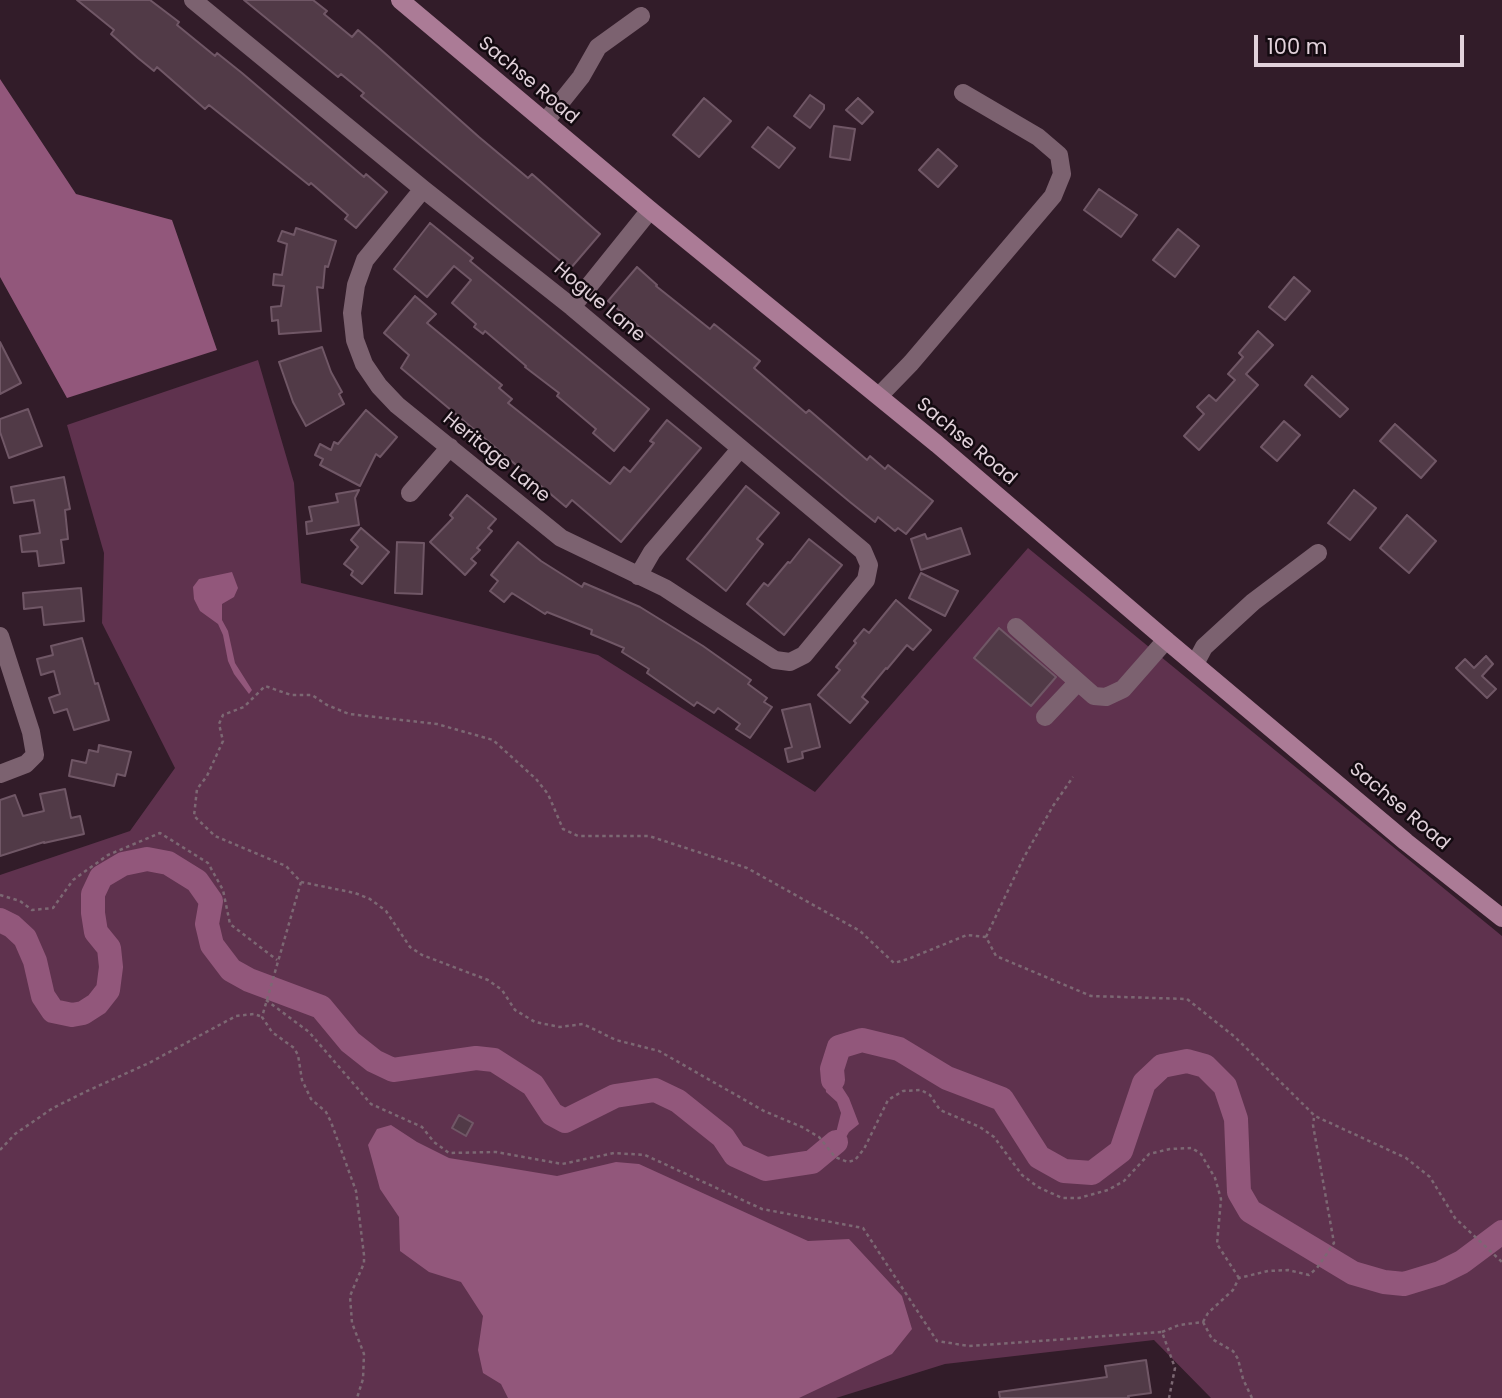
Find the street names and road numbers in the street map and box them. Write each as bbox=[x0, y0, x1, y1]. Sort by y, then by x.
street label: Sachse Road bbox=[473, 32, 583, 130]
street label: Hogue Lane bbox=[549, 258, 649, 348]
street label: Sachse Road bbox=[911, 393, 1021, 491]
street label: Heritage Lane bbox=[438, 408, 554, 508]
street label: Sachse Road bbox=[1344, 758, 1454, 856]

